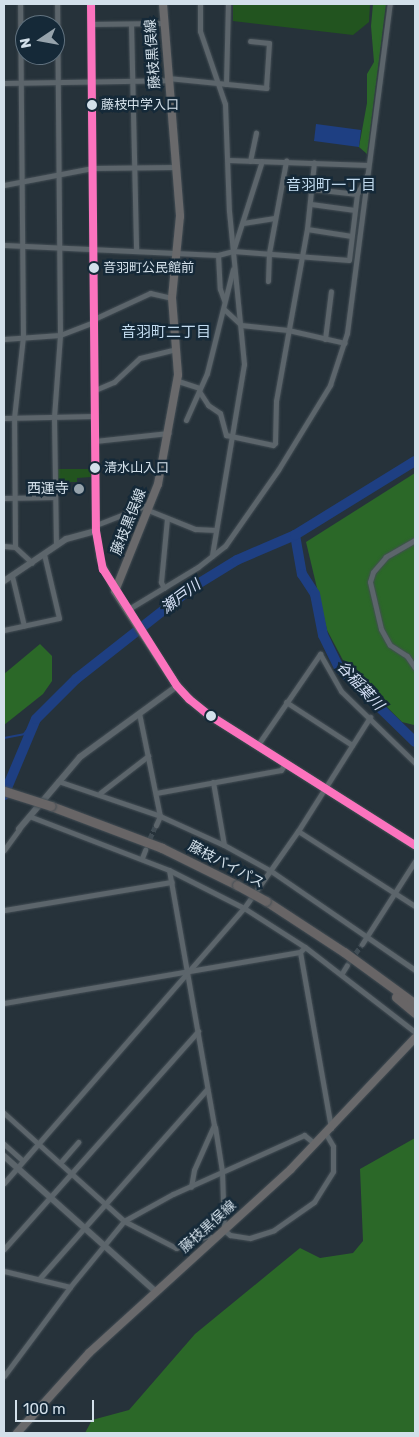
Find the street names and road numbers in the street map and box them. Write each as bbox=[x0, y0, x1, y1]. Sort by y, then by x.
street label: 藤枝黒俣線 bbox=[142, 18, 164, 90]
street label: 藤枝黒俣線 bbox=[108, 486, 150, 558]
street label: 藤枝バイパス bbox=[185, 838, 267, 892]
street label: 藤枝黒俣線 bbox=[176, 1197, 240, 1257]

